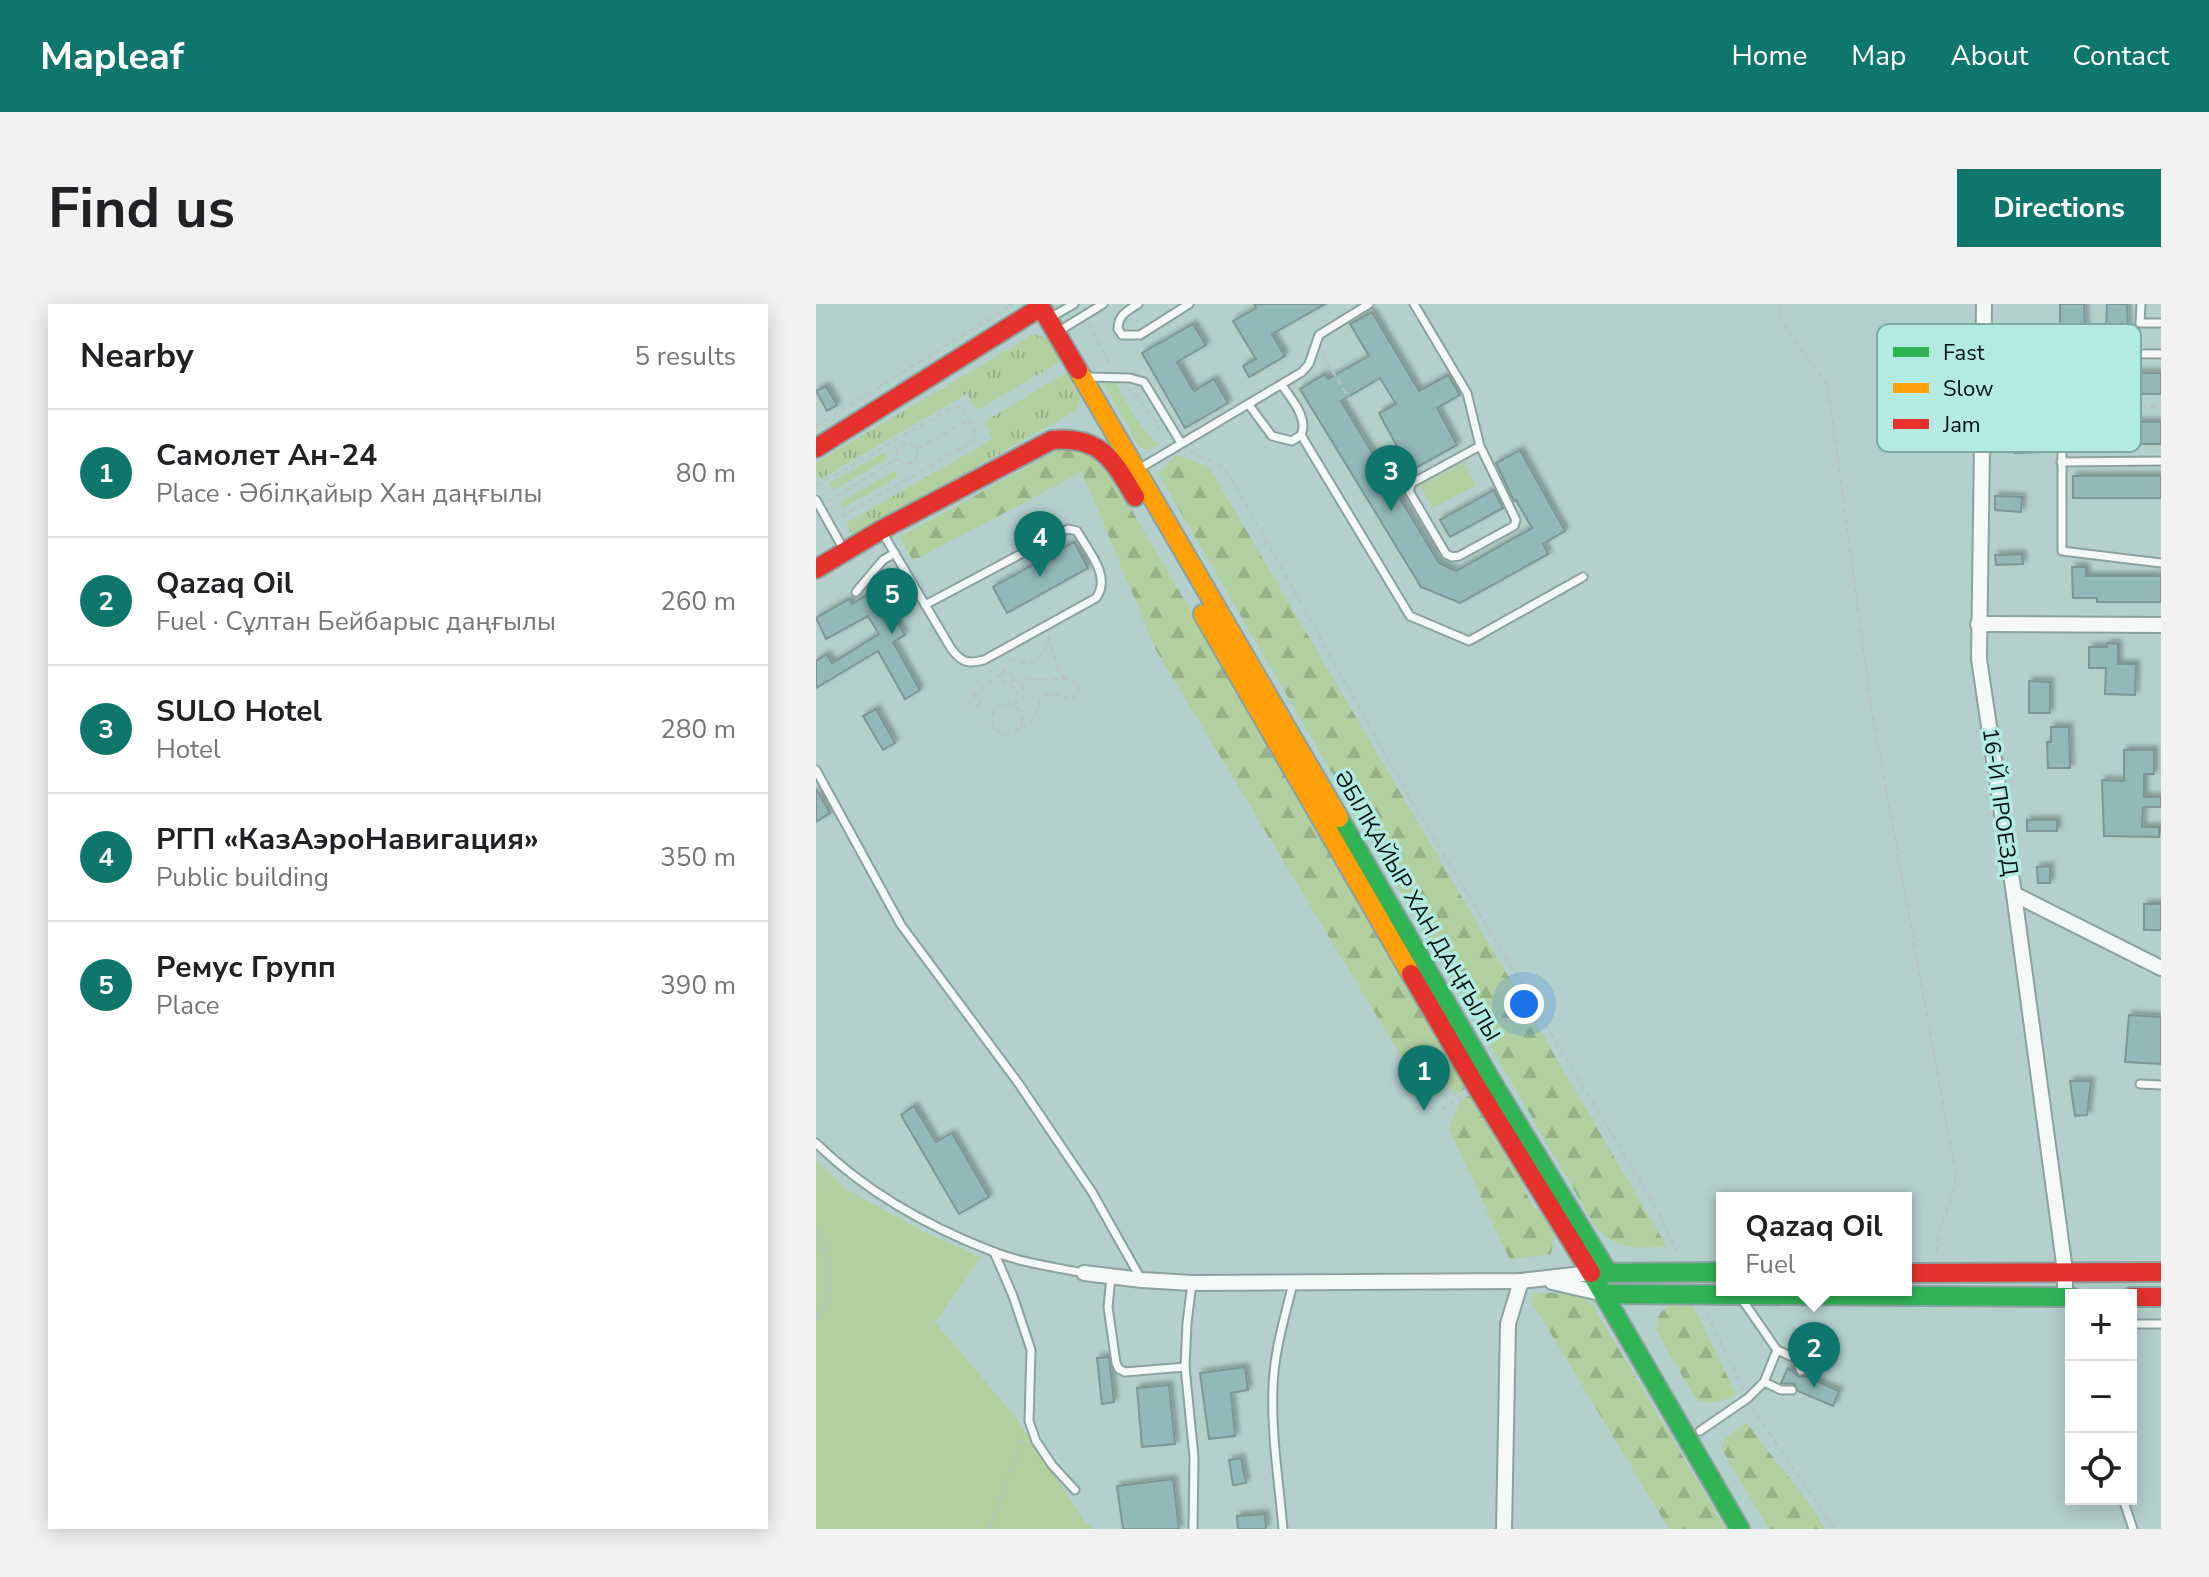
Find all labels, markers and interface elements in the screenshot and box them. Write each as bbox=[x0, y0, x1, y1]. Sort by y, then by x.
text: Mapleaf bbox=[40, 31, 184, 82]
text: Home bbox=[1732, 37, 1807, 75]
text: Map bbox=[1851, 37, 1906, 75]
text: About bbox=[1950, 37, 2028, 75]
text: Contact bbox=[2072, 37, 2169, 75]
button: Directions bbox=[1957, 169, 2161, 247]
text: Find us bbox=[48, 170, 235, 247]
legend bbox=[1877, 324, 2141, 452]
text: Nearby bbox=[80, 333, 194, 379]
text: Fast bbox=[1943, 338, 1985, 368]
text: 5 results bbox=[635, 339, 736, 374]
text: Slow bbox=[1943, 374, 1994, 404]
text: Jam bbox=[1942, 410, 1981, 440]
text: Самолет Ан-24 bbox=[156, 435, 377, 476]
pin: 3 bbox=[1365, 445, 1417, 511]
text: 1 bbox=[98, 456, 114, 491]
text: 80 m bbox=[676, 456, 736, 491]
text: Place · Әбілқайыр Хан даңғылы bbox=[156, 476, 542, 511]
pin: 4 bbox=[1014, 511, 1066, 577]
text: Qazaq Oil bbox=[156, 563, 293, 604]
pin: 5 bbox=[866, 568, 918, 634]
text: 2 bbox=[98, 584, 114, 619]
text: 260 m bbox=[660, 584, 736, 619]
text: Fuel · Сұлтан Бейбарыс даңғылы bbox=[156, 604, 556, 639]
text: SULO Hotel bbox=[156, 691, 322, 732]
text: 3 bbox=[98, 712, 114, 747]
text: 280 m bbox=[660, 712, 736, 747]
street label: 16-Й ПРОЕЗД bbox=[1975, 726, 2025, 878]
text: Hotel bbox=[156, 732, 221, 767]
street label: ӘБІЛҚАЙЫР ХАН ДАҢҒЫЛЫ bbox=[1327, 765, 1507, 1047]
text: РГП «КазАэроНавигация» bbox=[156, 819, 539, 860]
text: 4 bbox=[98, 840, 114, 875]
text: 350 m bbox=[660, 840, 736, 875]
text: Public building bbox=[156, 860, 329, 895]
text: Ремус Групп bbox=[156, 947, 336, 988]
text: 5 bbox=[98, 968, 114, 1003]
text: 390 m bbox=[660, 968, 736, 1003]
your location bbox=[1504, 984, 1544, 1024]
text: Place bbox=[156, 988, 220, 1023]
pin: 1 bbox=[1398, 1045, 1450, 1111]
popup bbox=[1716, 1192, 1912, 1296]
text: Qazaq Oil bbox=[1745, 1206, 1883, 1247]
text: Fuel bbox=[1745, 1247, 1795, 1282]
map controls bbox=[2065, 1289, 2137, 1505]
button: + bbox=[2065, 1289, 2137, 1361]
pin: 2 bbox=[1788, 1322, 1840, 1388]
button: − bbox=[2065, 1361, 2137, 1433]
button: locate bbox=[2065, 1433, 2137, 1505]

